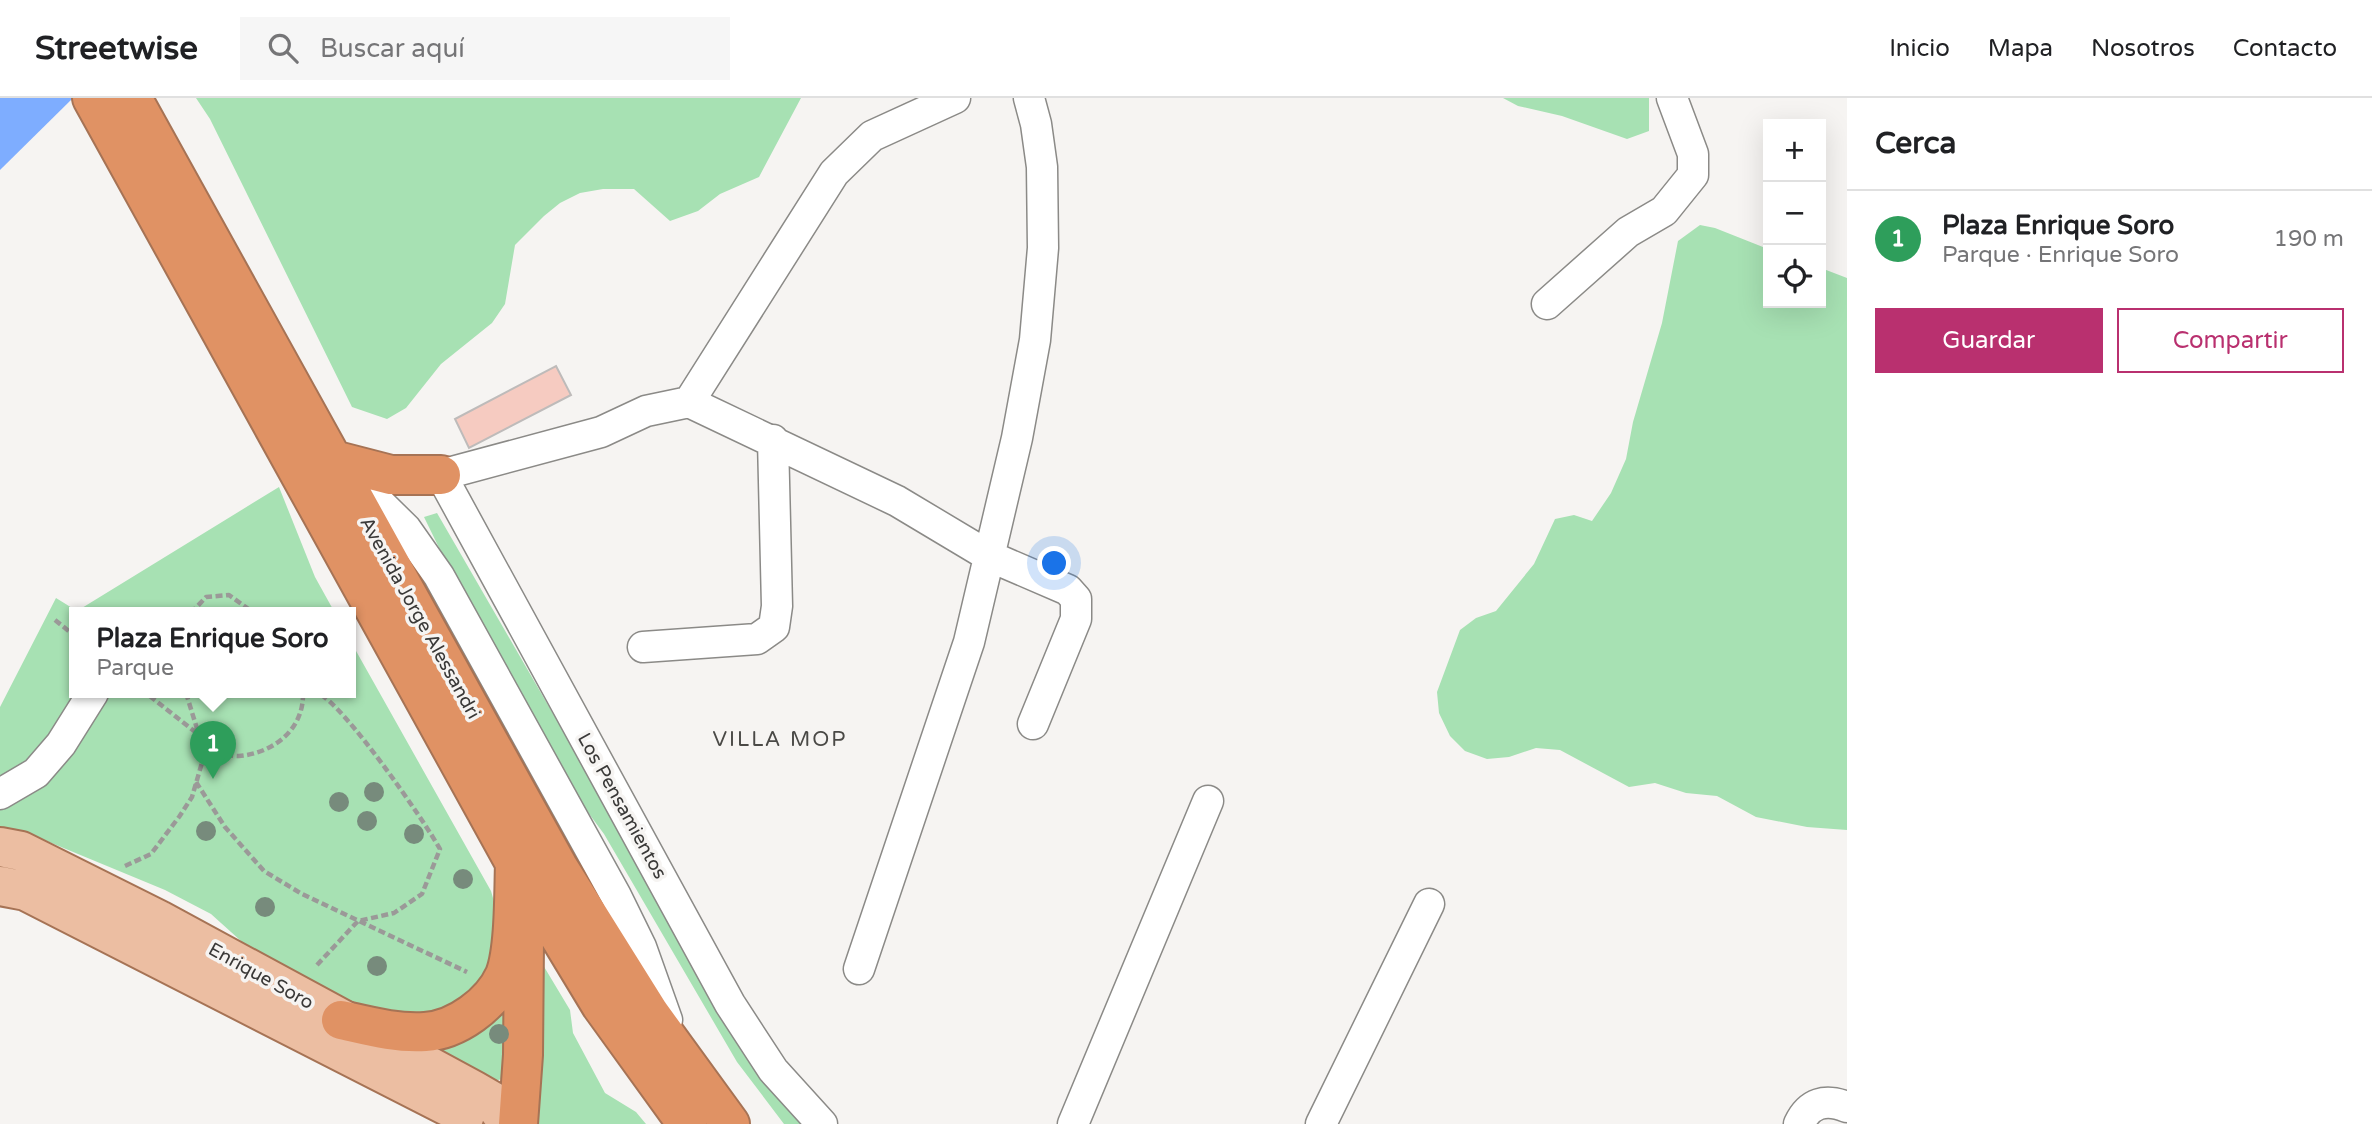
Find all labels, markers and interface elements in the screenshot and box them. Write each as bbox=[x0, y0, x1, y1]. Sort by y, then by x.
search box bbox=[240, 17, 730, 80]
text: Streetwise bbox=[35, 29, 198, 68]
icon: search bbox=[264, 29, 302, 67]
text: Buscar aquí bbox=[320, 33, 465, 64]
text: Inicio bbox=[1889, 34, 1950, 63]
text: Mapa bbox=[1988, 34, 2053, 63]
text: Nosotros bbox=[2091, 34, 2195, 63]
text: Contacto bbox=[2233, 34, 2337, 63]
map controls bbox=[1763, 119, 1826, 308]
button: + bbox=[1763, 119, 1826, 182]
text: Cerca bbox=[1875, 125, 1956, 162]
button: − bbox=[1763, 182, 1826, 245]
text: Plaza Enrique Soro bbox=[1942, 210, 2174, 241]
text: 1 bbox=[1891, 225, 1905, 253]
text: 190 m bbox=[2274, 225, 2344, 253]
text: Parque · Enrique Soro bbox=[1942, 241, 2179, 269]
button: locate bbox=[1763, 245, 1826, 308]
button: Guardar bbox=[1875, 308, 2103, 373]
button: Compartir bbox=[2117, 308, 2344, 373]
street label: Avenida Jorge Alessandri bbox=[355, 513, 485, 723]
your location bbox=[1037, 546, 1071, 580]
popup bbox=[69, 607, 356, 698]
text: Plaza Enrique Soro bbox=[96, 623, 329, 654]
text: Parque bbox=[96, 654, 174, 682]
pin: 1 bbox=[190, 721, 236, 779]
district label: VILLA MOP bbox=[713, 727, 847, 752]
street label: Los Pensamientos bbox=[573, 729, 671, 883]
street label: Enrique Soro bbox=[205, 938, 317, 1014]

